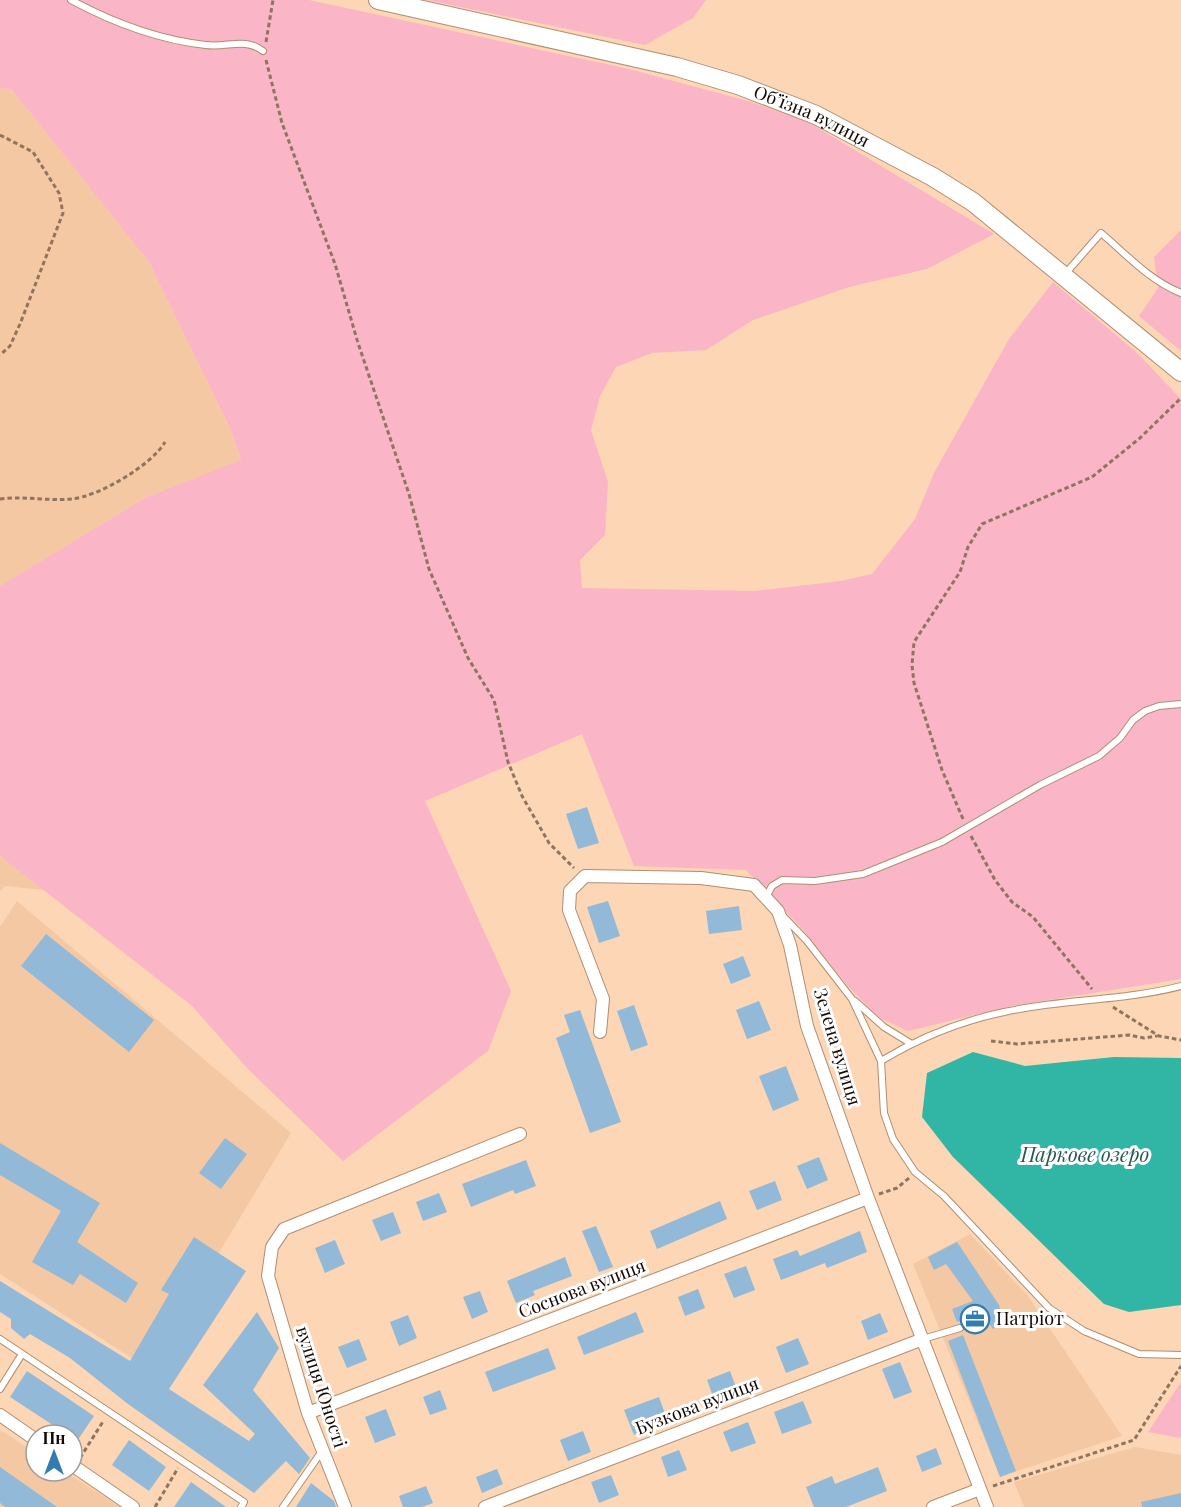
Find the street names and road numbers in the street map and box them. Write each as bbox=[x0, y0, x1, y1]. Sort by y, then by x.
street label: Об’їзна вулиця bbox=[751, 79, 874, 152]
street label: Зелена вулиця bbox=[809, 985, 867, 1108]
street label: Соснова вулиця bbox=[515, 1253, 649, 1323]
street label: вулиця Юності bbox=[291, 1323, 353, 1451]
street label: Бузкова вулиця bbox=[632, 1370, 762, 1440]

